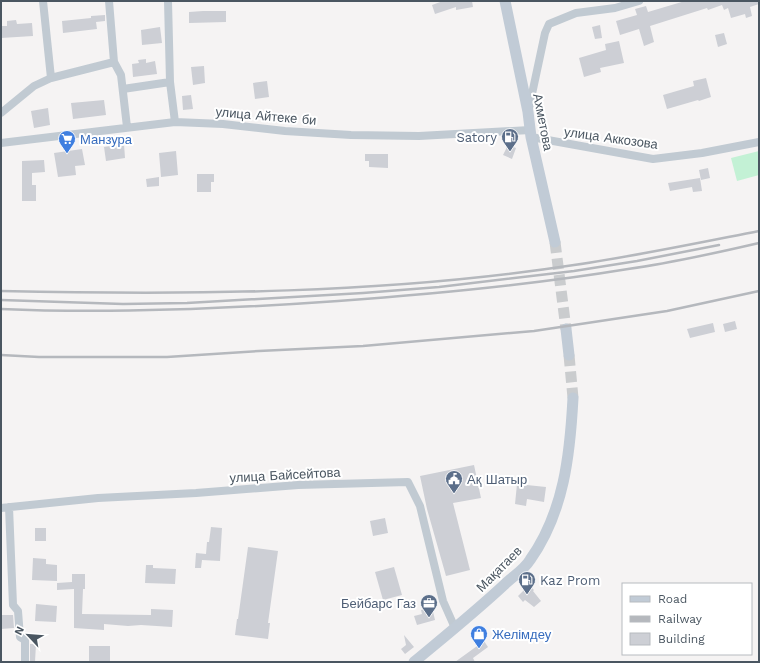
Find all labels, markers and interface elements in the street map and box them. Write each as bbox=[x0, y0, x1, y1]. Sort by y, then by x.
street label: Ахметова bbox=[530, 92, 556, 153]
street label: улица Айтеке би bbox=[215, 104, 317, 128]
street label: улица Аккозова bbox=[563, 124, 660, 152]
fuel station icon: Satory bbox=[500, 127, 520, 152]
supermarket icon: Манзура bbox=[57, 129, 77, 154]
place label: Satory bbox=[456, 130, 497, 145]
place label: Манзура bbox=[80, 132, 133, 147]
street label: улица Байсейтова bbox=[229, 465, 342, 485]
public building icon: Ақ Шатыр bbox=[444, 469, 464, 494]
place label: Ақ Шатыр bbox=[467, 472, 527, 487]
street label: Мақатаев bbox=[473, 543, 525, 595]
fuel station icon: Kaz Prom bbox=[517, 570, 537, 595]
place label: Kaz Prom bbox=[540, 573, 600, 588]
legend bbox=[622, 583, 752, 655]
text: Road bbox=[658, 592, 687, 606]
office icon: Бейбарс Газ bbox=[419, 593, 439, 618]
place label: Бейбарс Газ bbox=[341, 596, 416, 611]
text: Railway bbox=[658, 612, 703, 626]
north arrow bbox=[8, 615, 48, 655]
text: N bbox=[12, 624, 27, 637]
shop icon: Желімдеу bbox=[469, 624, 489, 649]
place label: Желімдеу bbox=[492, 627, 552, 642]
text: Building bbox=[658, 632, 705, 646]

